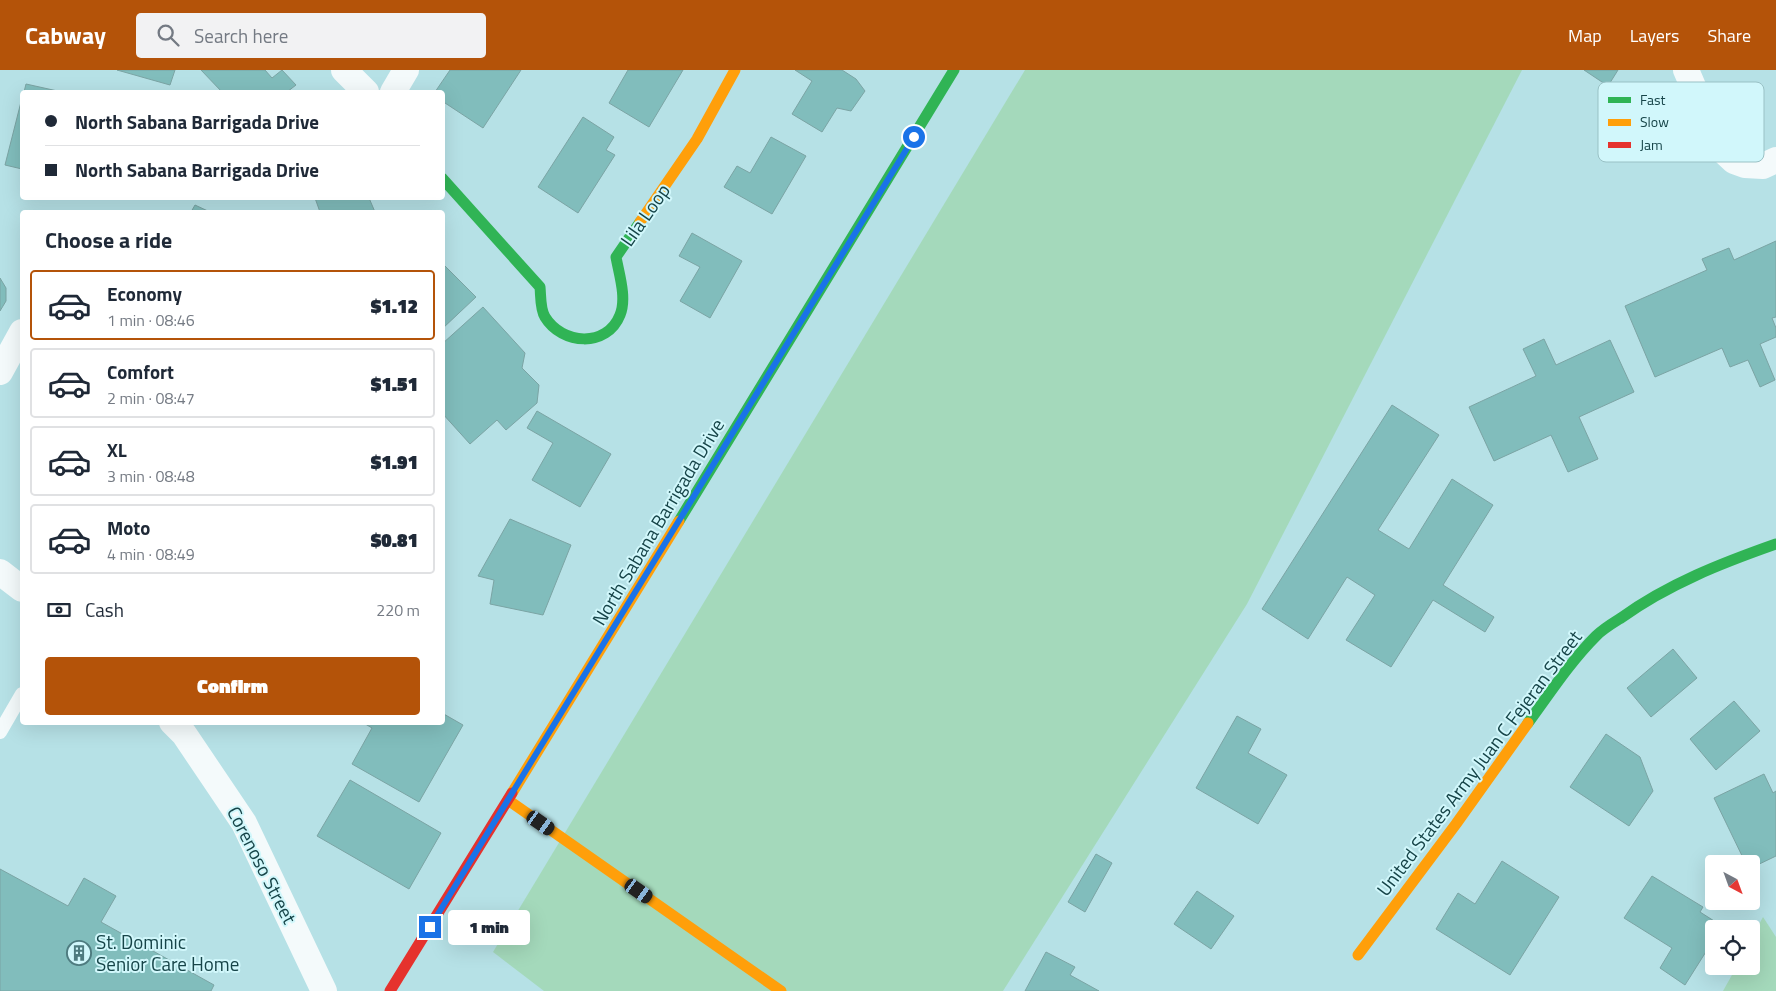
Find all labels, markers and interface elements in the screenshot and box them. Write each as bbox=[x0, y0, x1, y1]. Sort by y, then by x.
search box bbox=[136, 13, 486, 58]
text: Cabway bbox=[25, 17, 106, 53]
icon: search bbox=[154, 21, 182, 49]
text: Search here bbox=[194, 21, 288, 50]
text: Map bbox=[1568, 22, 1602, 49]
text: Layers bbox=[1630, 22, 1679, 49]
text: Share bbox=[1707, 22, 1751, 49]
legend bbox=[1598, 82, 1764, 162]
text: Fast bbox=[1640, 89, 1665, 110]
text: North Sabana Barrigada Drive bbox=[75, 107, 319, 136]
text: Slow bbox=[1640, 111, 1669, 132]
route start bbox=[903, 126, 925, 148]
text: Jam bbox=[1640, 134, 1663, 155]
text: North Sabana Barrigada Drive bbox=[75, 155, 319, 184]
street label: Lila Loop bbox=[613, 178, 677, 252]
text: Choose a ride bbox=[45, 223, 172, 257]
text: Economy bbox=[107, 279, 182, 308]
icon: car bbox=[47, 283, 92, 328]
text: $1.12 bbox=[371, 291, 418, 320]
text: 1 min · 08:46 bbox=[107, 308, 195, 332]
text: Comfort bbox=[107, 357, 174, 386]
icon: car bbox=[47, 361, 92, 406]
text: $1.51 bbox=[371, 369, 418, 398]
text: 2 min · 08:47 bbox=[107, 386, 195, 410]
street label: North Sabana Barrigada Drive bbox=[584, 413, 731, 631]
text: XL bbox=[107, 435, 127, 464]
icon: car bbox=[47, 439, 92, 484]
text: $1.91 bbox=[371, 447, 418, 476]
text: 3 min · 08:48 bbox=[107, 464, 195, 488]
text: Moto bbox=[107, 513, 150, 542]
icon: car bbox=[47, 517, 92, 562]
text: $0.81 bbox=[371, 525, 418, 554]
text: 4 min · 08:49 bbox=[107, 542, 195, 566]
text: Cash bbox=[85, 595, 124, 624]
icon: cash bbox=[45, 596, 73, 624]
text: 220 m bbox=[376, 598, 420, 622]
street label: United States Army Juan C Fejeran Street bbox=[1369, 623, 1589, 902]
button: Confirm bbox=[45, 657, 420, 715]
street label: Corenoso Street bbox=[220, 801, 305, 929]
car bbox=[524, 808, 557, 838]
north arrow bbox=[1705, 855, 1760, 910]
map controls bbox=[1705, 855, 1760, 975]
car bbox=[622, 876, 655, 906]
callout: 1 min bbox=[448, 910, 530, 944]
text: 1 min bbox=[469, 915, 509, 939]
route end bbox=[419, 916, 441, 938]
button: locate bbox=[1705, 920, 1760, 975]
place label: St. Dominic Senior Care Home bbox=[96, 927, 239, 978]
building icon: St. Dominic Senior Care Home bbox=[66, 940, 92, 966]

